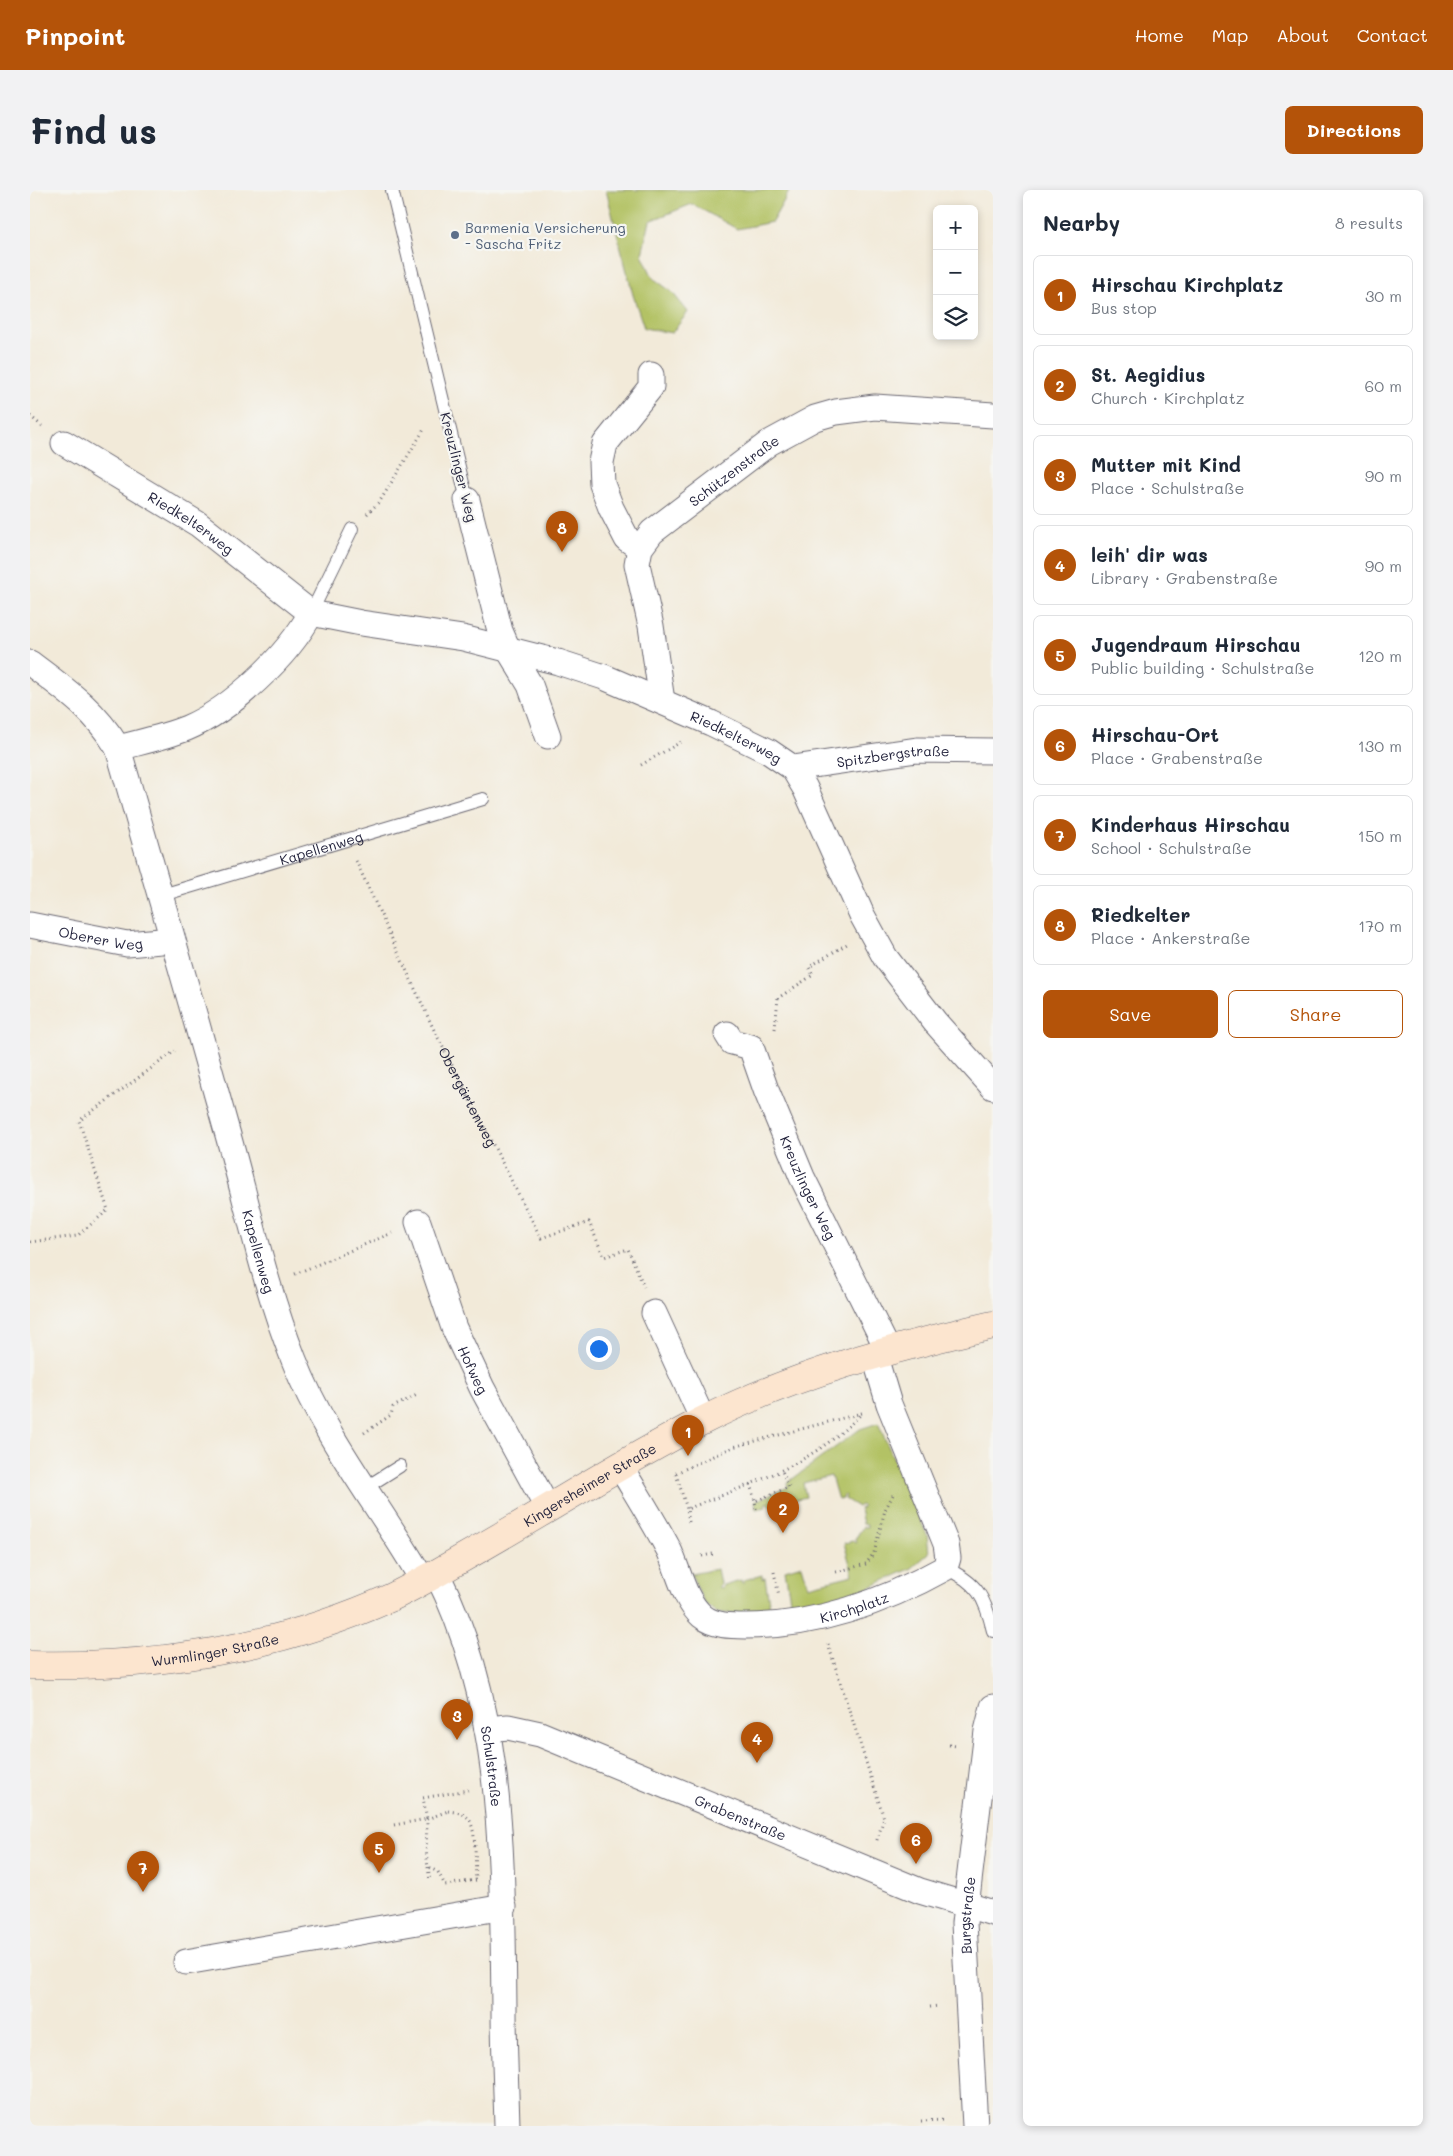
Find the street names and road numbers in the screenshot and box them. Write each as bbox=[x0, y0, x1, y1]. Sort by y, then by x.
street label: Kreuzlinger Weg bbox=[436, 410, 482, 524]
street label: Schützenstraße bbox=[685, 430, 782, 510]
street label: Riedkelterweg bbox=[145, 487, 238, 558]
street label: Riedkelterweg bbox=[688, 706, 786, 767]
street label: Spitzbergstraße bbox=[835, 740, 950, 771]
street label: Kapellenweg bbox=[277, 826, 365, 869]
street label: Oberer Weg bbox=[57, 921, 143, 954]
street label: Obergärtenweg bbox=[435, 1043, 502, 1150]
street label: Kreuzlinger Weg bbox=[776, 1133, 841, 1243]
street label: Kapellenweg bbox=[239, 1208, 280, 1295]
street label: Hofweg bbox=[454, 1342, 493, 1397]
street label: Kingersheimer Straße bbox=[520, 1438, 659, 1531]
street label: Kirchplatz bbox=[818, 1587, 891, 1627]
street label: Wurmlinger Straße bbox=[150, 1628, 281, 1670]
street label: Schulstraße bbox=[477, 1724, 507, 1808]
street label: Grabenstraße bbox=[692, 1789, 790, 1844]
street label: Burgstraße bbox=[954, 1876, 979, 1955]

